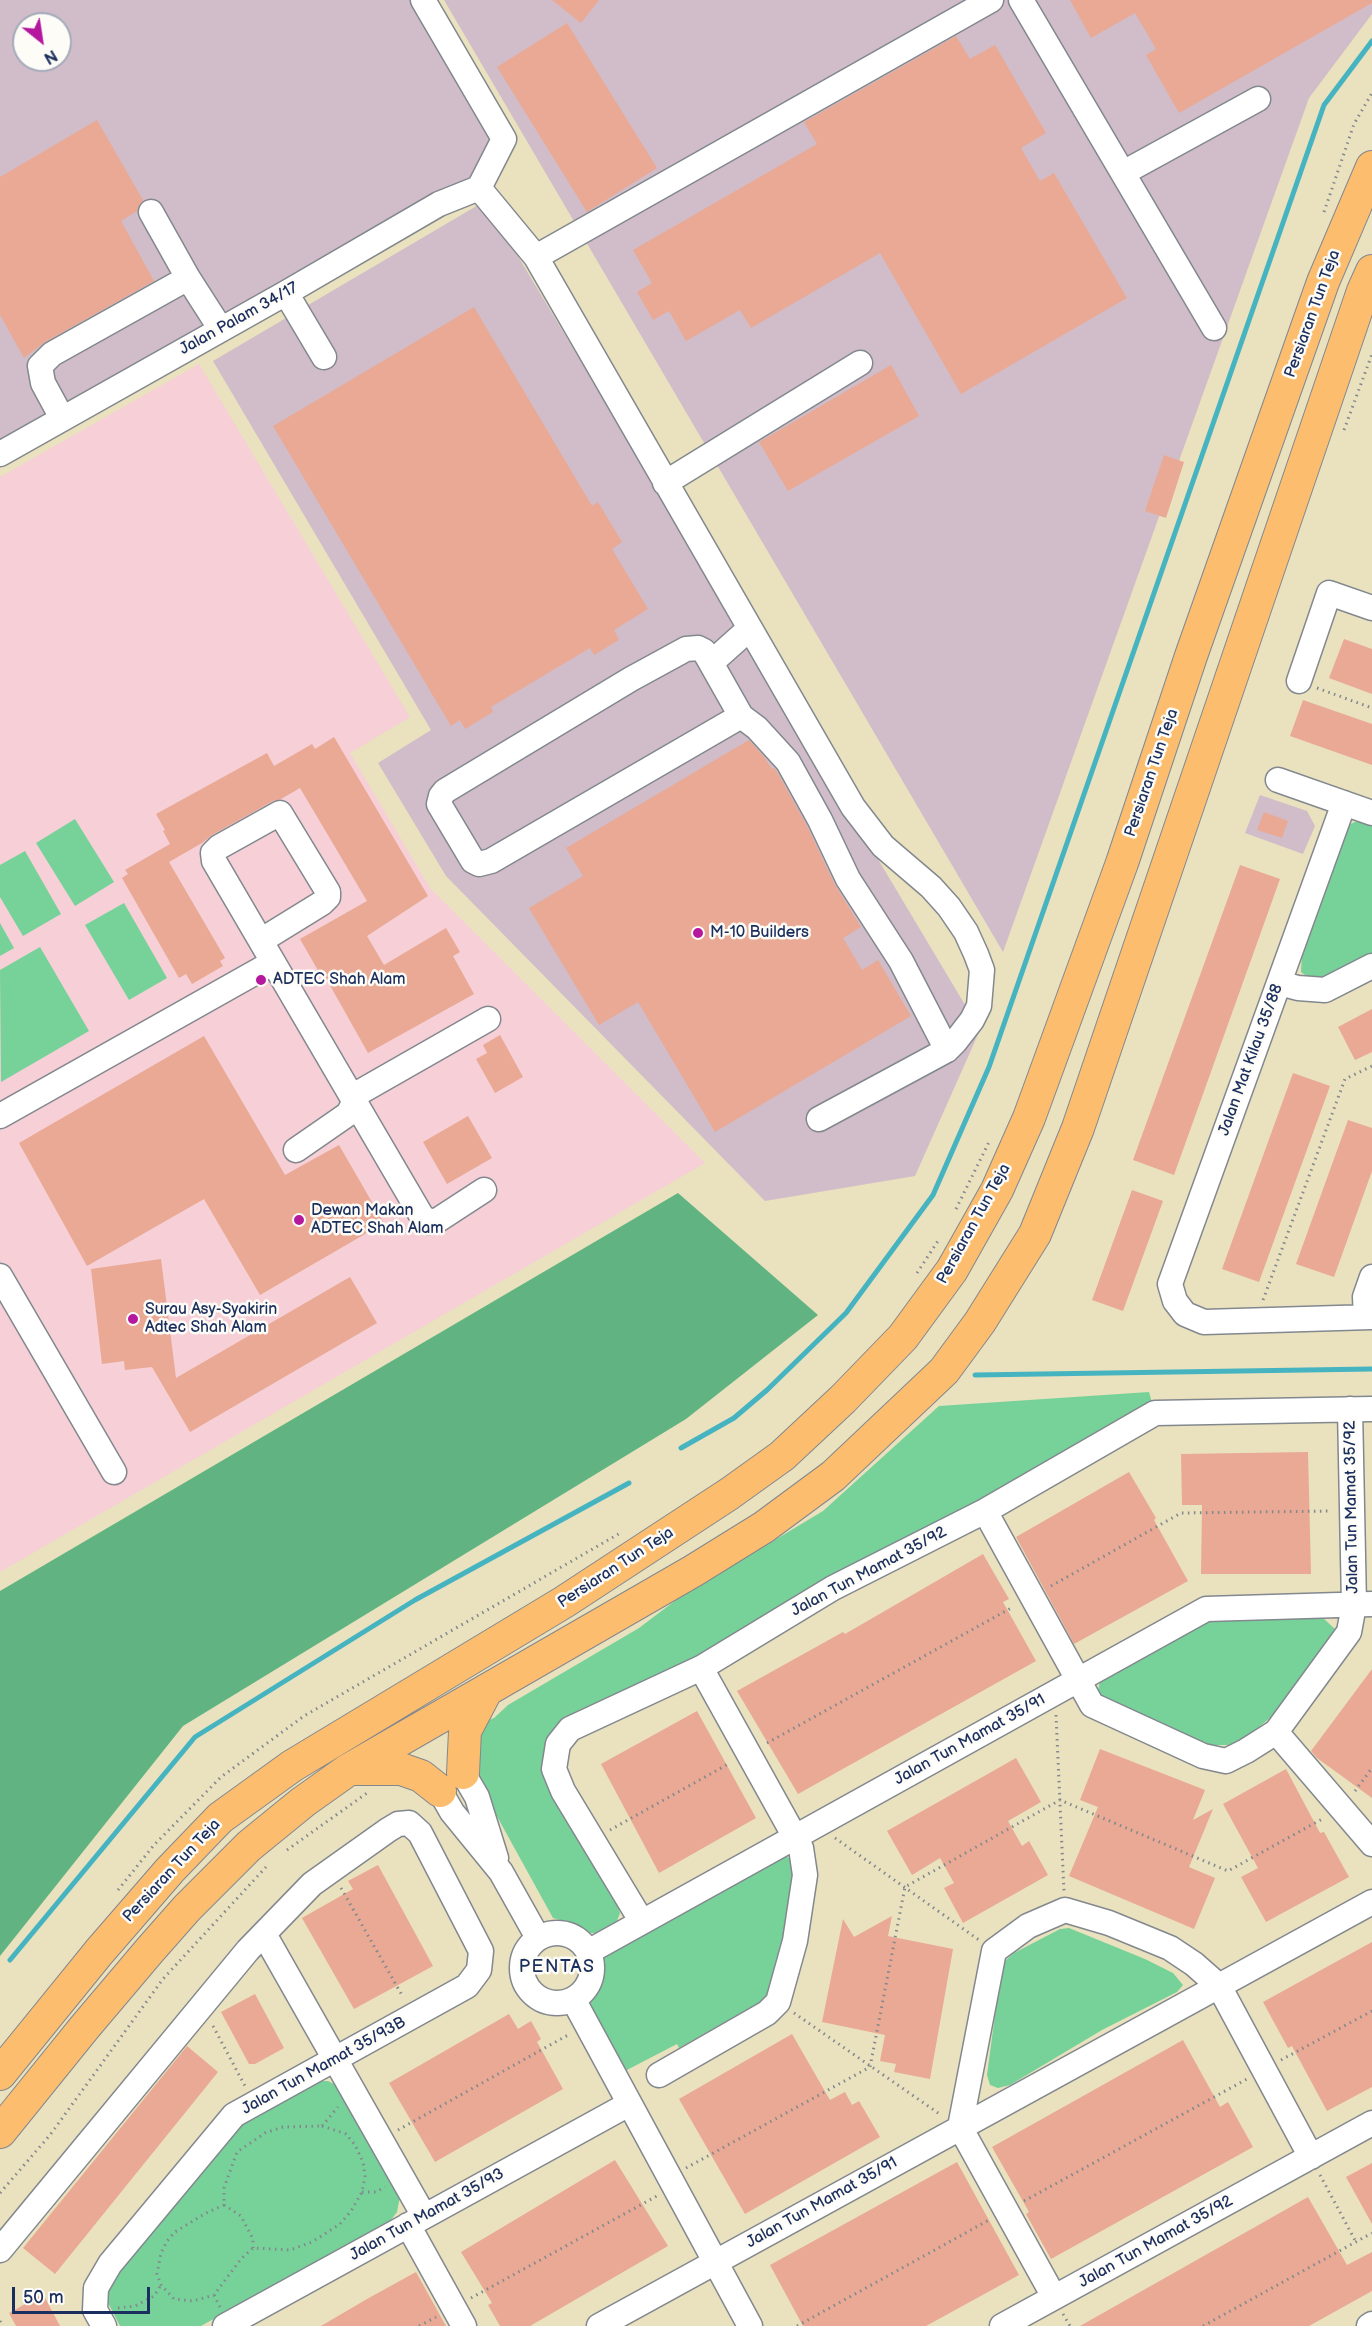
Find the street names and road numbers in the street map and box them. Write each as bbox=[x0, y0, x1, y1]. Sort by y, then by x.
street label: Persiaran Tun Teja bbox=[1281, 248, 1345, 380]
street label: Jalan Palam 34/17 bbox=[176, 279, 302, 359]
street label: Persiaran Tun Teja bbox=[1121, 706, 1183, 840]
street label: Jalan Mat Kilau 35/88 bbox=[1215, 982, 1287, 1138]
street label: Persiaran Tun Teja bbox=[933, 1161, 1015, 1287]
street label: Jalan Tun Mamat 35/92 bbox=[1341, 1420, 1363, 1594]
street label: Persiaran Tun Teja bbox=[554, 1523, 678, 1613]
street label: Jalan Tun Mamat 35/92 bbox=[788, 1523, 950, 1621]
street label: Jalan Tun Mamat 35/91 bbox=[891, 1690, 1049, 1790]
street label: Persiaran Tun Teja bbox=[119, 1815, 225, 1927]
street label: Jalan Tun Mamat 35/93B bbox=[239, 2013, 409, 2119]
street label: Jalan Tun Mamat 35/91 bbox=[743, 2153, 901, 2253]
street label: Jalan Tun Mamat 35/93 bbox=[347, 2165, 507, 2265]
street label: Jalan Tun Mamat 35/92 bbox=[1076, 2192, 1236, 2292]

